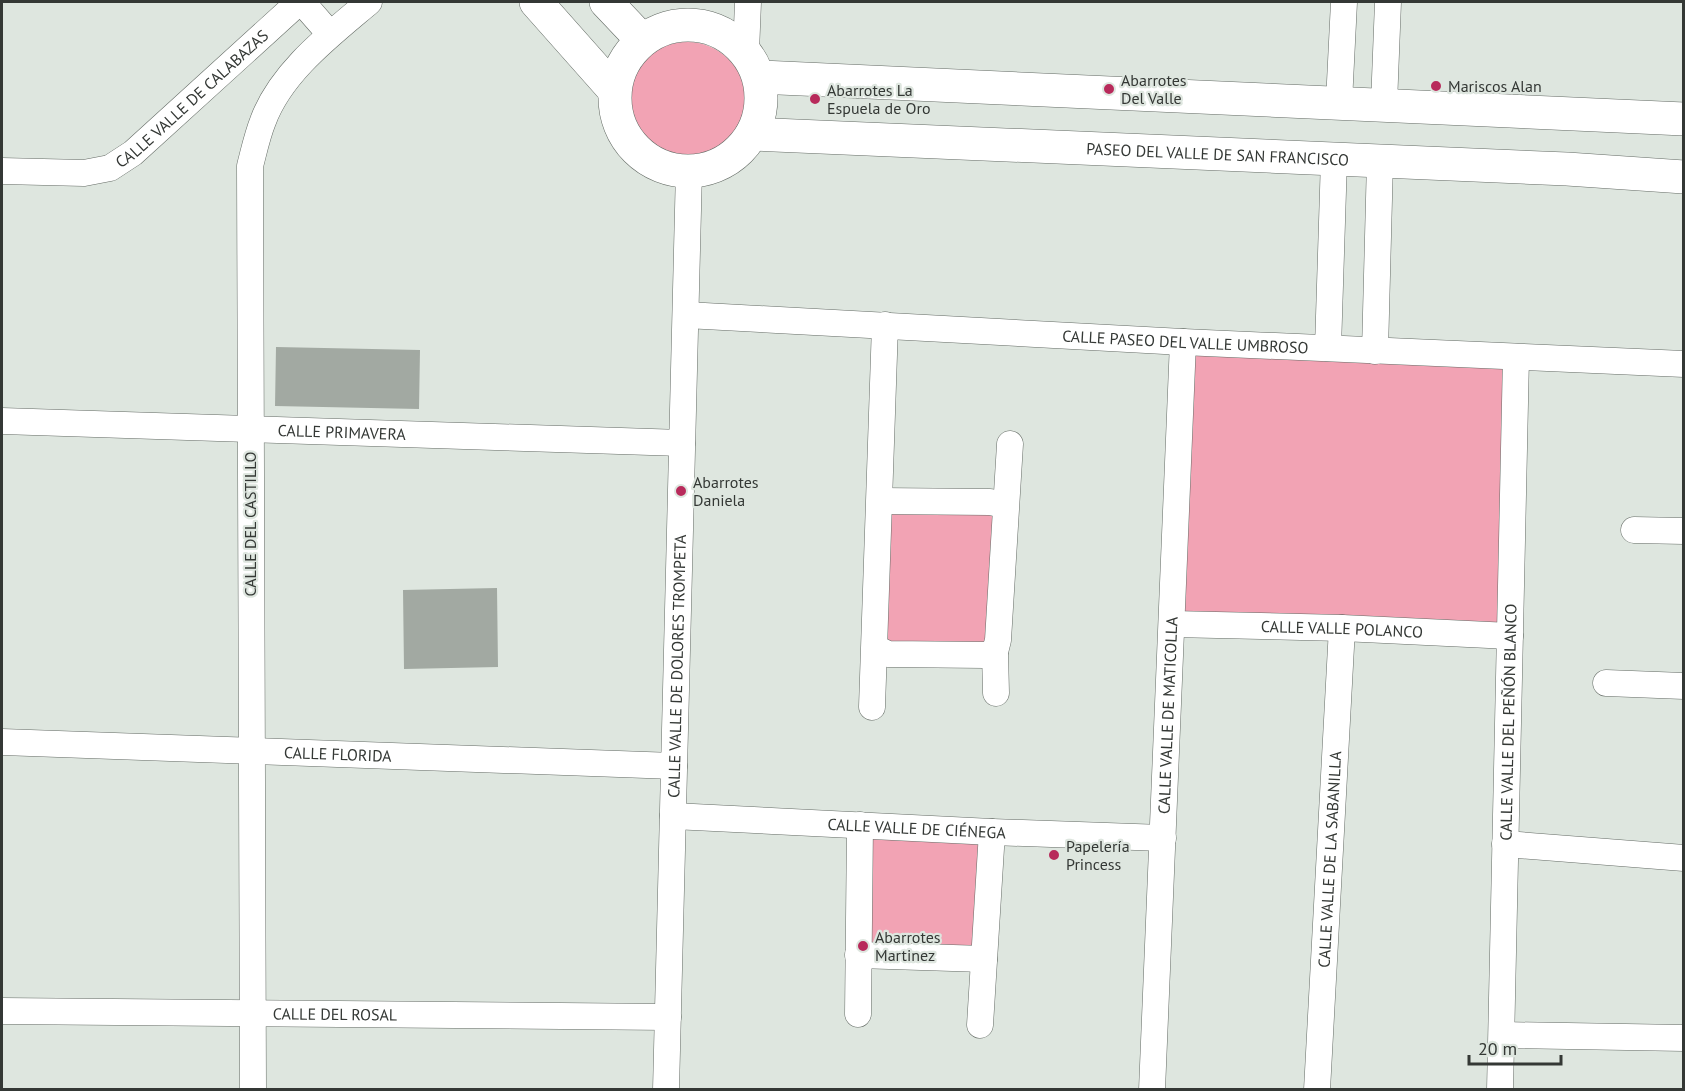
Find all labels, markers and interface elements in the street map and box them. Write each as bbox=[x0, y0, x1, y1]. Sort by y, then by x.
street label: CALLE VALLE DE CALABAZAS bbox=[112, 25, 272, 172]
place label: Abarrotes Del Valle bbox=[1121, 70, 1187, 108]
place label: Mariscos Alan bbox=[1448, 76, 1542, 96]
marker: Mariscos Alan bbox=[1429, 79, 1443, 93]
place label: Abarrotes La Espuela de Oro bbox=[827, 80, 931, 118]
marker: Abarrotes Del Valle bbox=[1102, 82, 1116, 96]
marker: Abarrotes La Espuela de Oro bbox=[808, 92, 822, 106]
street label: PASEO DEL VALLE DE SAN FRANCISCO bbox=[1086, 138, 1349, 170]
street label: CALLE PASEO DEL VALLE UMBROSO bbox=[1062, 325, 1309, 357]
street label: CALLE PRIMAVERA bbox=[277, 420, 407, 444]
street label: CALLE DEL CASTILLO bbox=[240, 452, 260, 596]
place label: Abarrotes Daniela bbox=[693, 472, 759, 510]
marker: Abarrotes Daniela bbox=[674, 484, 688, 498]
street label: CALLE VALLE DE DOLORES TROMPETA bbox=[663, 534, 690, 798]
street label: CALLE VALLE DEL PEÑÓN BLANCO bbox=[1495, 603, 1521, 841]
street label: CALLE VALLE DE MATICOLLA bbox=[1153, 616, 1182, 815]
street label: CALLE VALLE POLANCO bbox=[1261, 616, 1423, 642]
street label: CALLE FLORIDA bbox=[284, 742, 393, 766]
street label: CALLE VALLE DE LA SABANILLA bbox=[1314, 750, 1345, 968]
street label: CALLE VALLE DE CIÉNEGA bbox=[827, 814, 1007, 843]
place label: Papelería Princess bbox=[1066, 836, 1130, 874]
marker: Papelería Princess bbox=[1047, 848, 1061, 862]
place label: Abarrotes Martinez bbox=[875, 927, 941, 965]
marker: Abarrotes Martinez bbox=[856, 939, 870, 953]
street label: CALLE DEL ROSAL bbox=[273, 1003, 397, 1025]
scale bar bbox=[1469, 1028, 1560, 1066]
text: 20 m bbox=[1478, 1037, 1517, 1060]

